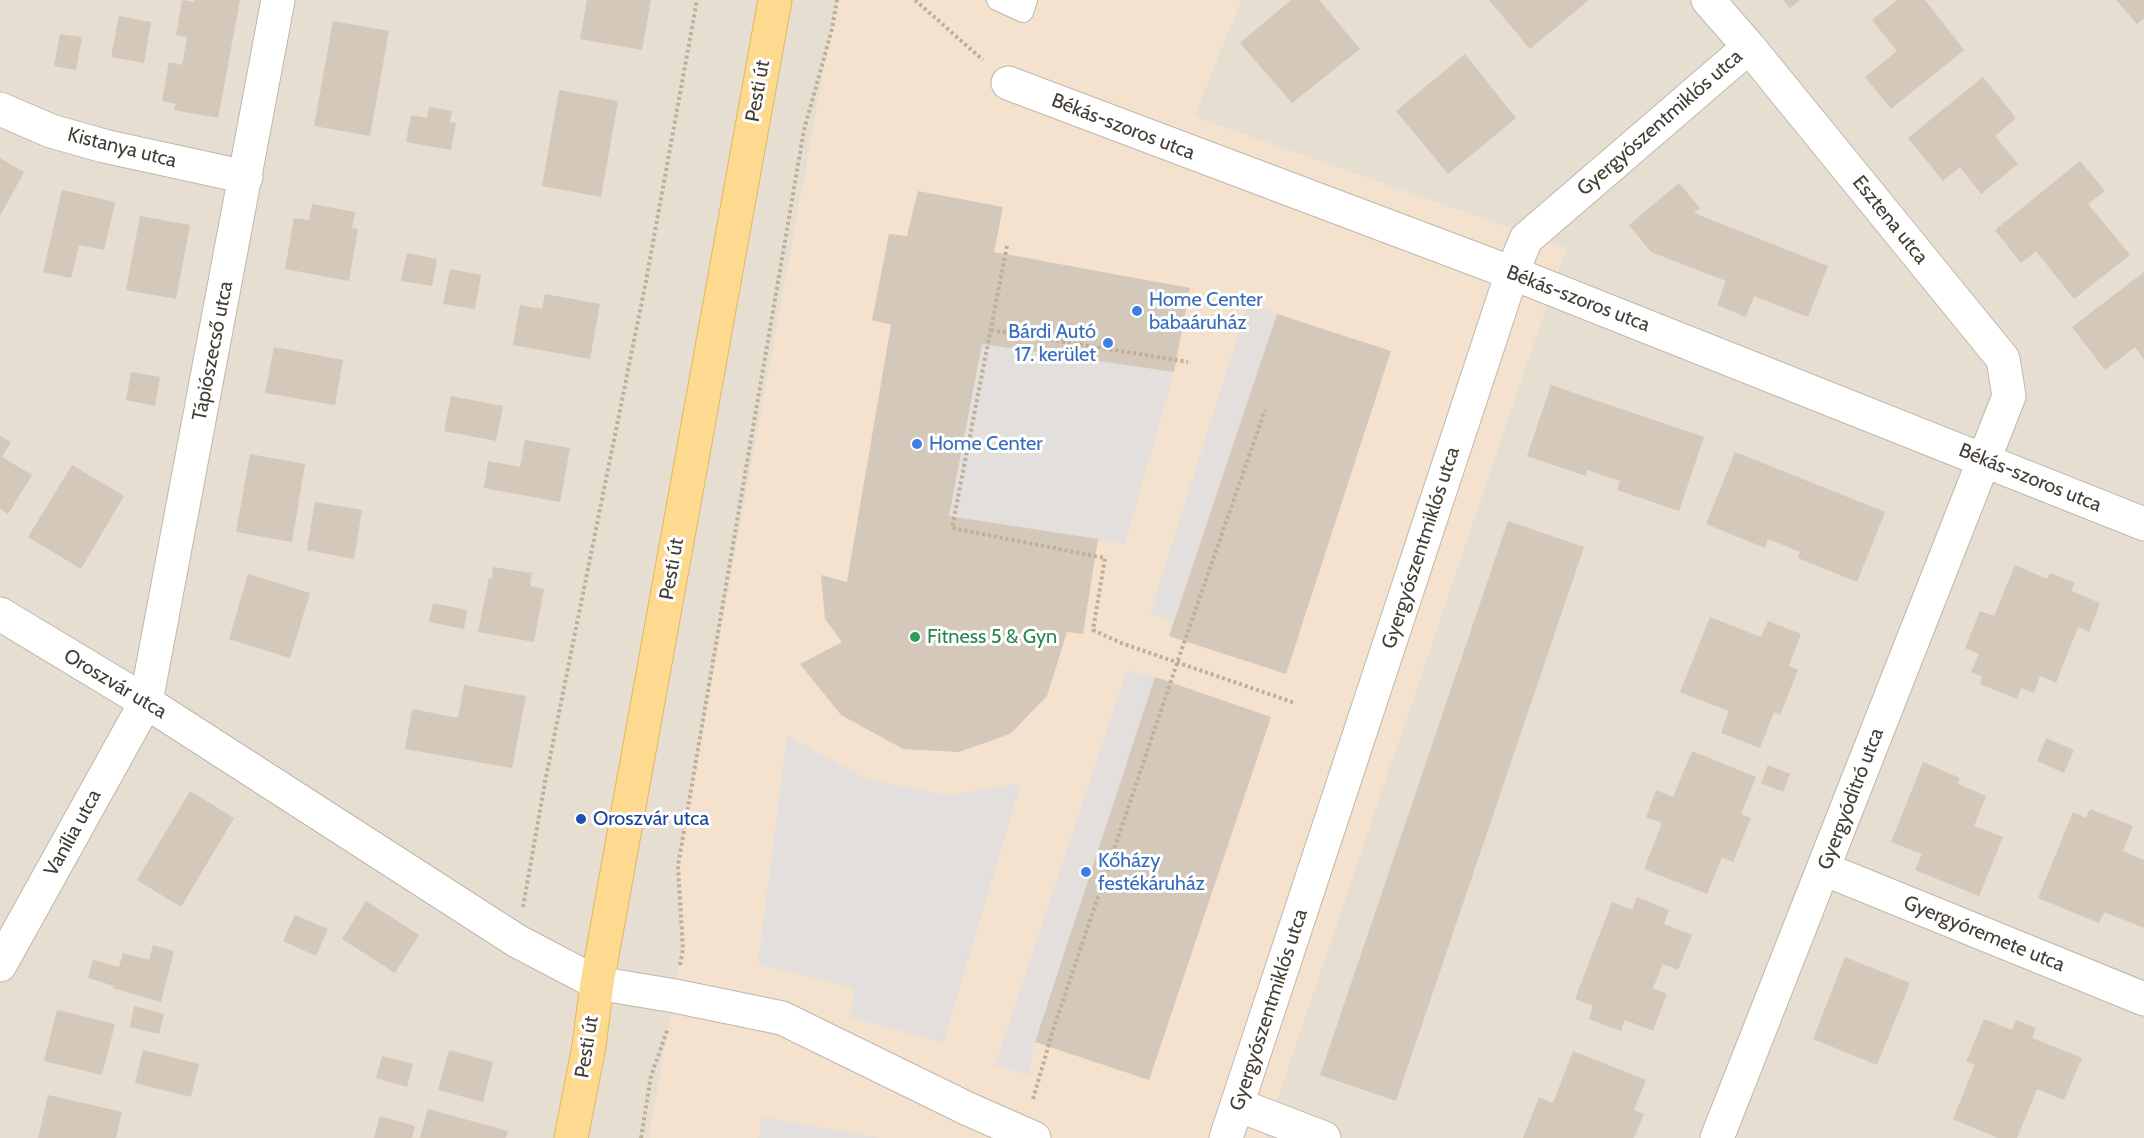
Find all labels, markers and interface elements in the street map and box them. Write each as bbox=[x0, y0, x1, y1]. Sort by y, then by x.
street label: Gyergyószentmiklós utca bbox=[1573, 45, 1747, 201]
street label: Pesti út bbox=[741, 58, 775, 124]
street label: Békás-szoros utca bbox=[1048, 89, 1198, 165]
street label: Kistanya utca bbox=[65, 123, 179, 173]
street label: Esztena utca bbox=[1847, 171, 1933, 269]
street label: Békás-szoros utca bbox=[1503, 261, 1653, 337]
street label: Tápiószecső utca bbox=[188, 279, 238, 423]
place label: Home Center babaáruház bbox=[1149, 288, 1263, 335]
marker: Home Center babaáruház bbox=[1130, 304, 1144, 318]
place label: Bárdi Autó 17. kerület bbox=[1008, 320, 1096, 367]
marker: Bárdi Autó 17. kerület bbox=[1101, 336, 1115, 350]
place label: Home Center bbox=[929, 432, 1043, 456]
marker: Home Center bbox=[910, 437, 924, 451]
street label: Békás-szoros utca bbox=[1955, 438, 2105, 518]
street label: Gyergyószentmiklós utca bbox=[1377, 444, 1465, 652]
street label: Pesti út bbox=[655, 536, 689, 602]
place label: Fitness 5 & Gyn bbox=[927, 625, 1057, 649]
marker: Fitness 5 & Gyn bbox=[908, 630, 922, 644]
street label: Oroszvár utca bbox=[59, 644, 171, 724]
street label: Gyergyóditró utca bbox=[1813, 725, 1889, 873]
street label: Vanília utca bbox=[39, 786, 107, 880]
place label: Oroszvár utca bbox=[593, 807, 709, 831]
marker: Oroszvár utca bbox=[574, 812, 588, 826]
place label: Kőházy festékáruház bbox=[1098, 849, 1205, 896]
marker: Kőházy festékáruház bbox=[1079, 865, 1093, 879]
street label: Gyergyóremete utca bbox=[1900, 891, 2068, 977]
street label: Gyergyószentmiklós utca bbox=[1225, 906, 1313, 1114]
street label: Pesti út bbox=[570, 1014, 604, 1080]

